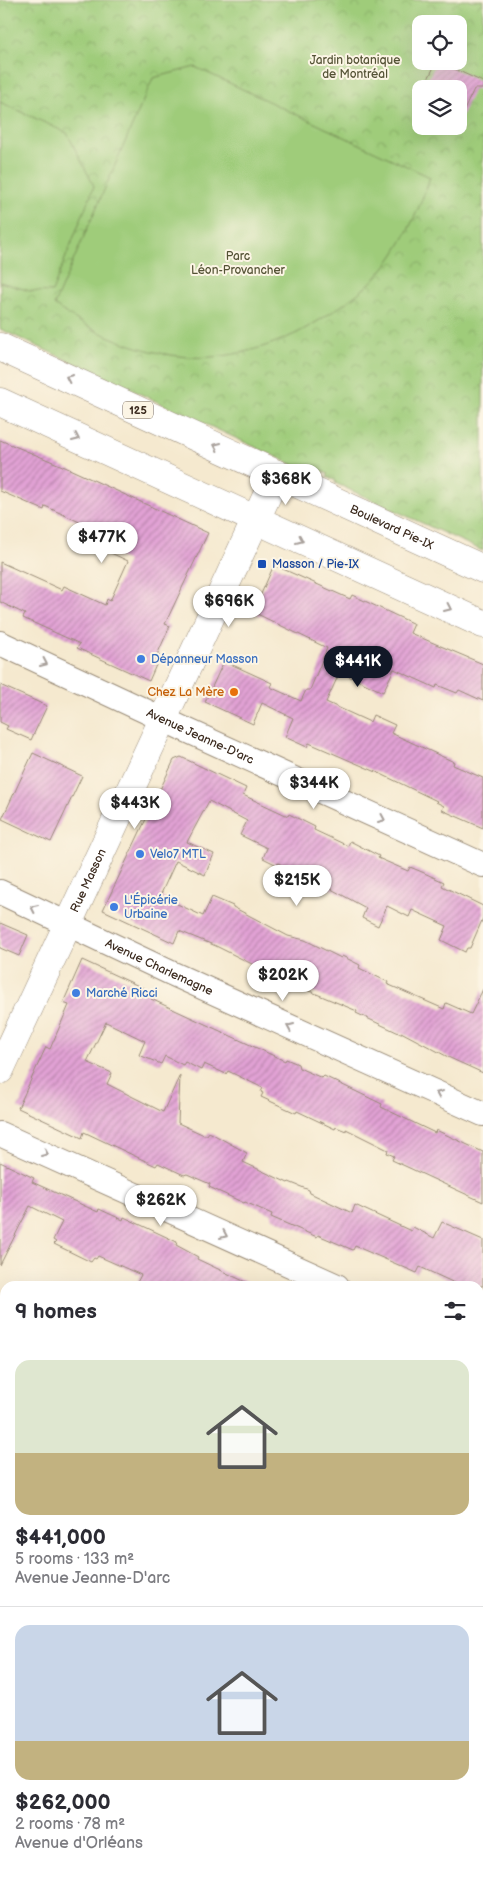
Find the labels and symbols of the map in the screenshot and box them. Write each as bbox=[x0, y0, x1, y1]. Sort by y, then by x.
park label: Jardin botanique de Montréal bbox=[310, 53, 400, 82]
park label: Parc Léon-Provancher bbox=[191, 249, 286, 278]
one-way arrow bbox=[65, 374, 74, 385]
road number: 125 bbox=[123, 402, 153, 418]
one-way arrow bbox=[71, 431, 80, 442]
one-way arrow bbox=[213, 442, 222, 453]
pin: $368K bbox=[251, 464, 321, 506]
street label: Boulevard Pie-IX bbox=[347, 502, 436, 553]
pin: $477K bbox=[67, 522, 137, 564]
one-way arrow bbox=[295, 534, 304, 544]
place label: Masson / Pie-IX bbox=[272, 557, 359, 572]
marker: Masson / Pie-IX bbox=[256, 558, 268, 570]
pin: $696K bbox=[194, 586, 264, 628]
one-way arrow bbox=[443, 602, 452, 612]
pin: $441K bbox=[323, 646, 393, 688]
place label: Dépanneur Masson bbox=[151, 652, 258, 667]
marker: Dépanneur Masson bbox=[135, 653, 147, 665]
one-way arrow bbox=[39, 657, 48, 668]
place label: Chez La Mère bbox=[147, 685, 224, 700]
marker: Chez La Mère bbox=[228, 686, 240, 698]
street label: Avenue Jeanne-D'arc bbox=[144, 706, 256, 768]
pin: $344K bbox=[279, 768, 349, 810]
pin: $443K bbox=[100, 788, 170, 830]
one-way arrow bbox=[377, 813, 386, 823]
street label: Rue Masson bbox=[67, 846, 110, 915]
place label: Velo7 MTL bbox=[150, 847, 206, 862]
marker: Velo7 MTL bbox=[134, 848, 146, 860]
pin: $215K bbox=[262, 864, 332, 907]
place label: L'Épicérie Urbaine bbox=[124, 892, 178, 922]
marker: L'Épicérie Urbaine bbox=[108, 901, 120, 913]
one-way arrow bbox=[30, 903, 39, 914]
street label: Avenue Charlemagne bbox=[103, 936, 215, 999]
pin: $202K bbox=[248, 960, 318, 1002]
place label: Marché Ricci bbox=[86, 986, 158, 1001]
marker: Marché Ricci bbox=[70, 987, 82, 999]
one-way arrow bbox=[286, 1022, 295, 1033]
one-way arrow bbox=[435, 1089, 444, 1100]
one-way arrow bbox=[40, 1147, 49, 1158]
pin: $262K bbox=[126, 1184, 196, 1227]
one-way arrow bbox=[219, 1228, 228, 1239]

